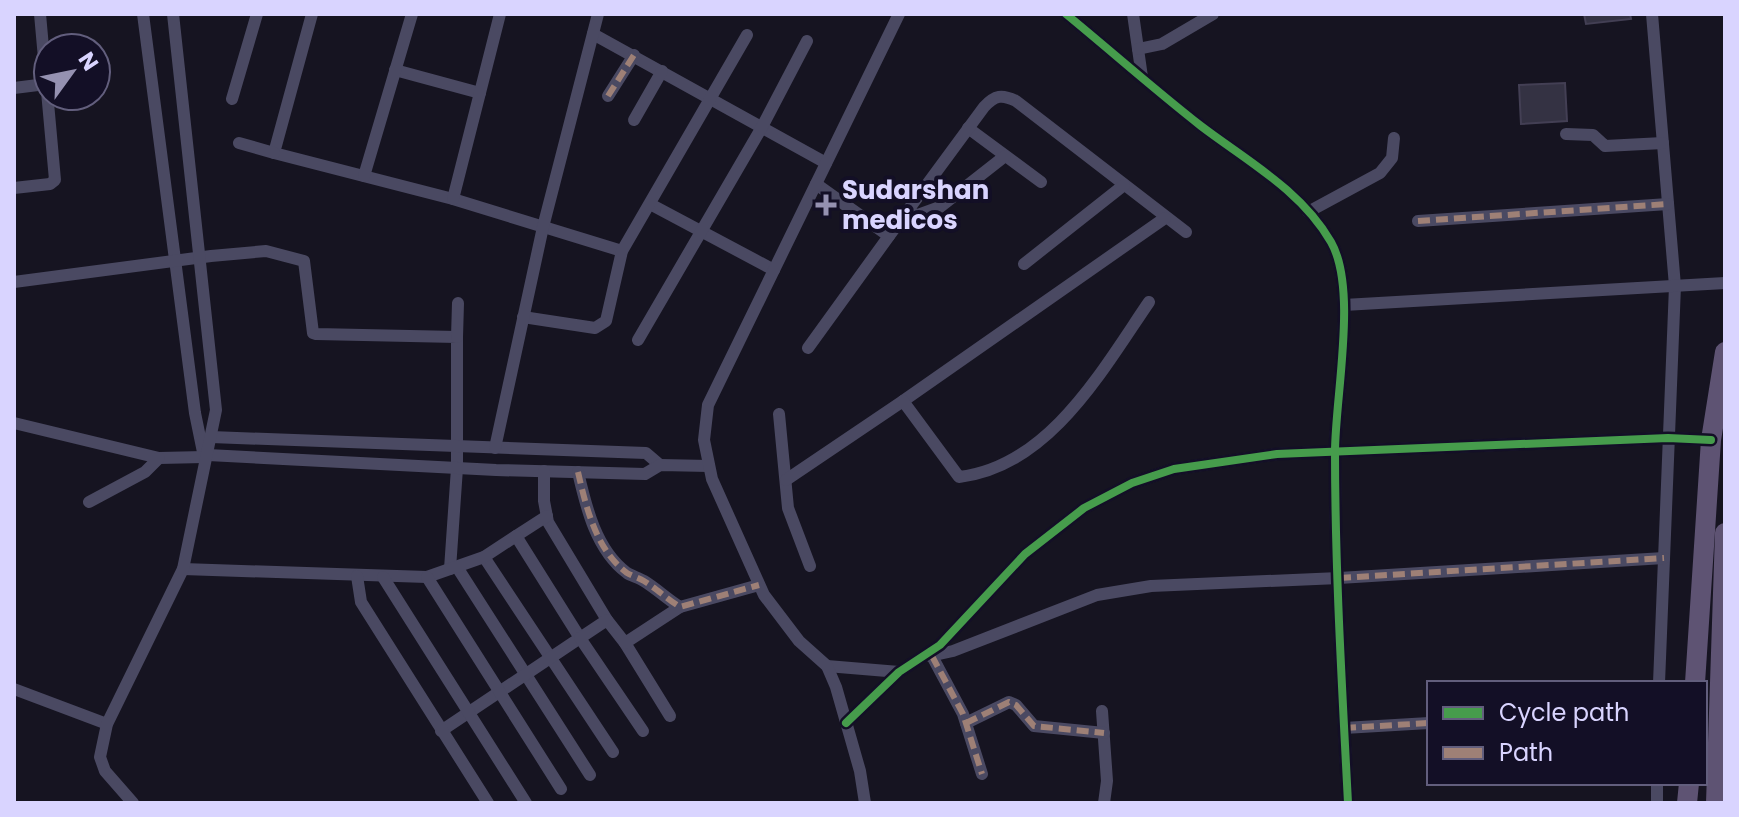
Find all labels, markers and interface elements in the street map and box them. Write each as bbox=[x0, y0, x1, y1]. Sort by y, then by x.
north arrow bbox=[32, 32, 112, 112]
text: N bbox=[71, 46, 106, 77]
place label: Sudarshan medicos bbox=[842, 172, 989, 238]
marker: Sudarshan medicos bbox=[817, 196, 835, 214]
legend bbox=[1427, 681, 1707, 785]
text: Cycle path bbox=[1499, 696, 1629, 729]
text: Path bbox=[1499, 736, 1553, 769]

